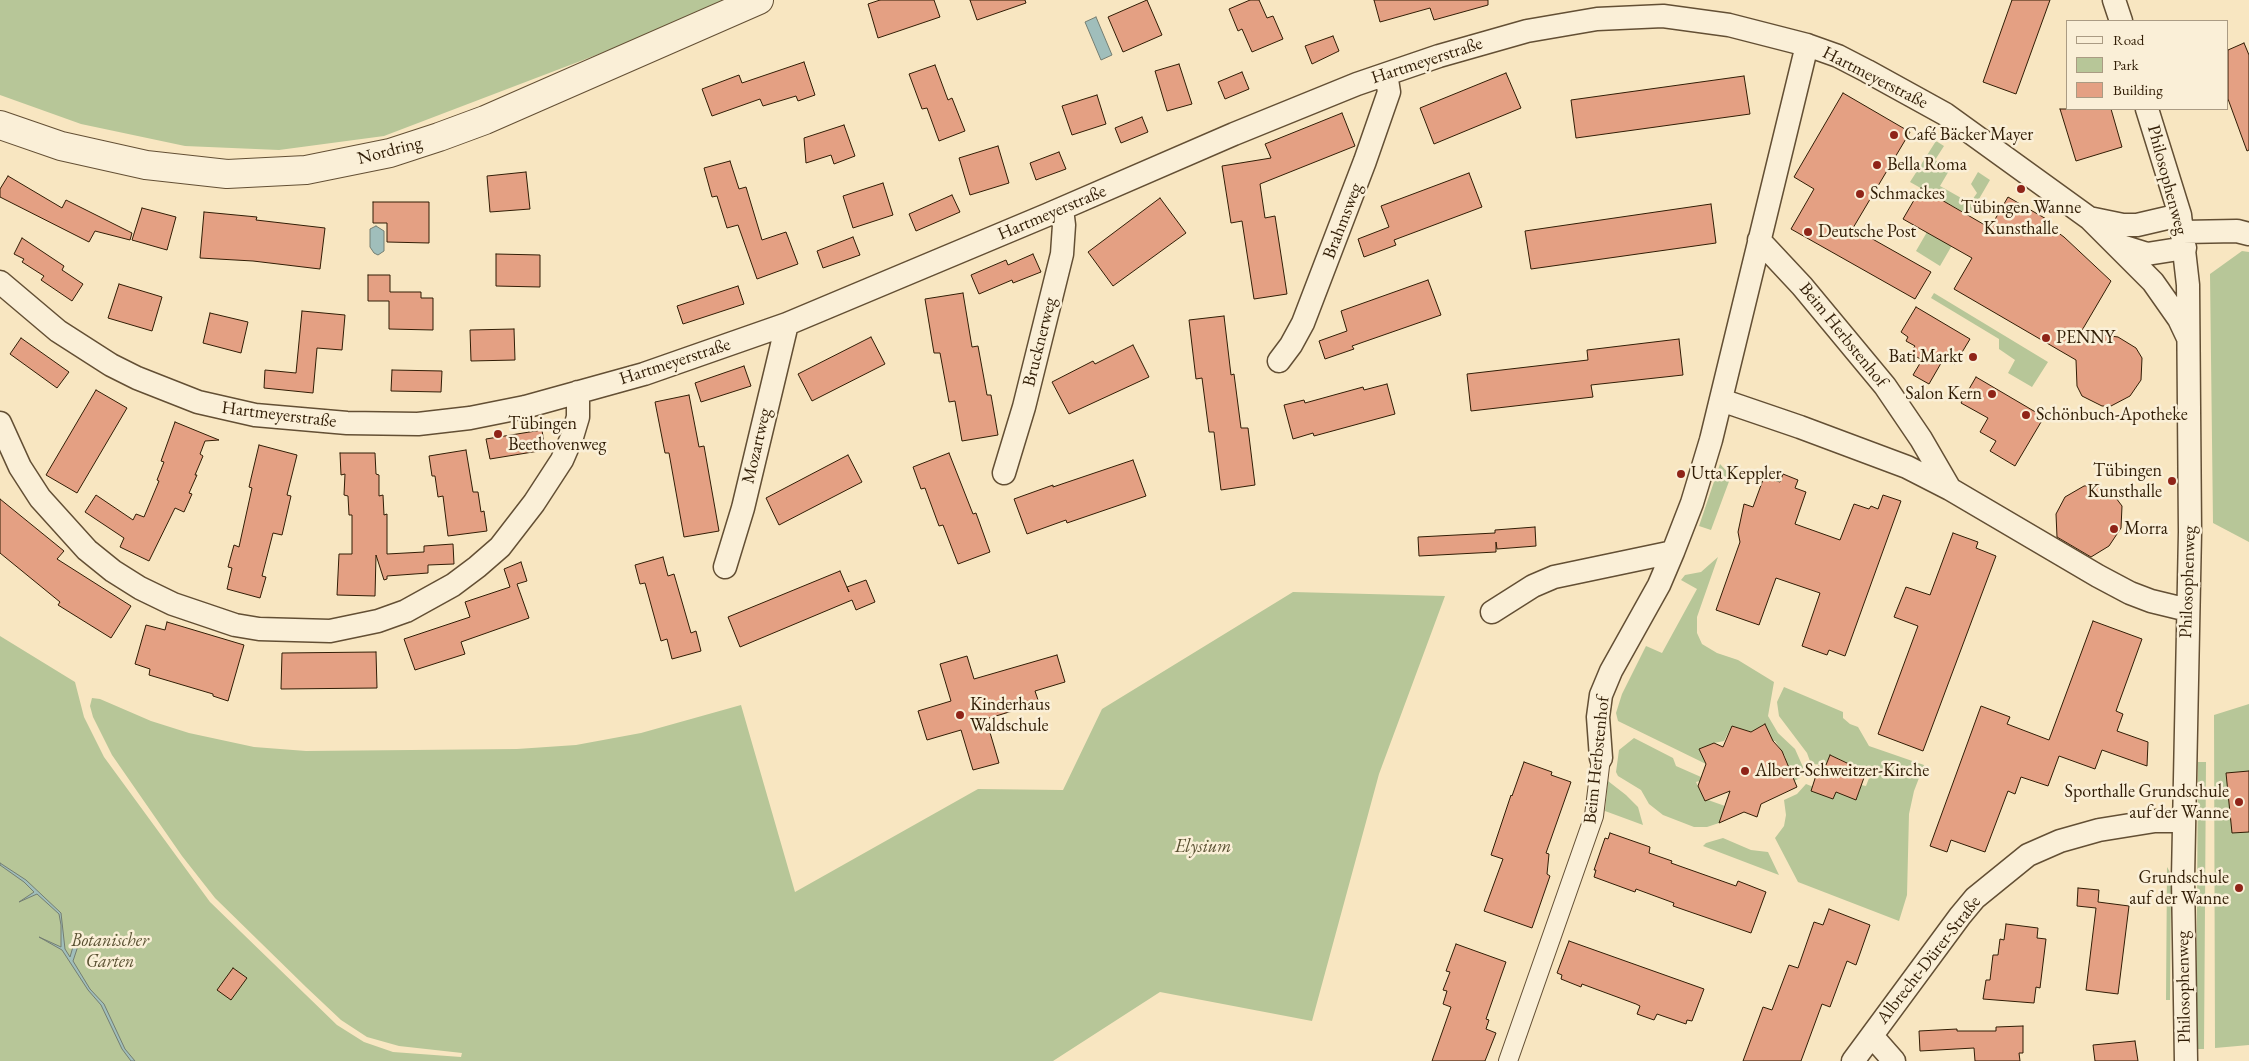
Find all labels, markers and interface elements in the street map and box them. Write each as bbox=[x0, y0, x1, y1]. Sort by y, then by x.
legend bbox=[2066, 20, 2229, 110]
text: Road bbox=[2113, 30, 2144, 49]
street label: Hartmeyerstraße bbox=[1369, 33, 1485, 89]
street label: Hartmeyerstraße bbox=[1819, 42, 1931, 114]
text: Park bbox=[2113, 55, 2139, 74]
text: Building bbox=[2113, 80, 2163, 99]
street label: Philosophenweg bbox=[2142, 123, 2192, 237]
place label: Café Bäcker Mayer bbox=[1904, 124, 2033, 146]
marker: Café Bäcker Mayer bbox=[1888, 129, 1900, 141]
street label: Nordring bbox=[355, 132, 425, 170]
place label: Bella Roma bbox=[1887, 154, 1967, 176]
marker: Bella Roma bbox=[1871, 159, 1883, 171]
street label: Hartmeyerstraße bbox=[995, 180, 1109, 246]
street label: Brahmsweg bbox=[1319, 180, 1367, 262]
place label: Schmackes bbox=[1870, 183, 1945, 205]
marker: Tübingen Wanne Kunsthalle bbox=[2015, 183, 2027, 195]
marker: Schmackes bbox=[1854, 188, 1866, 200]
place label: Tübingen Wanne Kunsthalle bbox=[1961, 197, 2081, 240]
place label: Deutsche Post bbox=[1818, 221, 1916, 243]
marker: Deutsche Post bbox=[1802, 226, 1814, 238]
street label: Beim Herbstenhof bbox=[1794, 278, 1892, 392]
street label: Brucknerweg bbox=[1019, 295, 1061, 389]
place label: PENNY bbox=[2056, 327, 2115, 349]
marker: PENNY bbox=[2040, 332, 2052, 344]
street label: Hartmeyerstraße bbox=[617, 334, 733, 390]
place label: Bati Markt bbox=[1888, 346, 1963, 368]
marker: Bati Markt bbox=[1967, 351, 1979, 363]
place label: Salon Kern bbox=[1905, 383, 1982, 405]
marker: Salon Kern bbox=[1986, 388, 1998, 400]
street label: Hartmeyerstraße bbox=[220, 397, 338, 433]
place label: Schönbuch-Apotheke bbox=[2036, 404, 2188, 426]
street label: Mozartweg bbox=[738, 406, 776, 486]
marker: Schönbuch-Apotheke bbox=[2020, 409, 2032, 421]
place label: Tübingen Beethovenweg bbox=[508, 413, 606, 456]
marker: Tübingen Beethovenweg bbox=[492, 428, 504, 440]
place label: Tübingen Kunsthalle bbox=[2087, 460, 2162, 502]
place label: Utta Keppler bbox=[1691, 463, 1781, 485]
marker: Utta Keppler bbox=[1675, 468, 1687, 480]
marker: Tübingen Kunsthalle bbox=[2166, 475, 2178, 487]
place label: Morra bbox=[2124, 518, 2168, 540]
marker: Morra bbox=[2108, 523, 2120, 535]
street label: Philosophenweg bbox=[2175, 525, 2201, 639]
place label: Kinderhaus Waldschule bbox=[970, 694, 1050, 736]
street label: Beim Herbstenhof bbox=[1580, 695, 1614, 825]
marker: Kinderhaus Waldschule bbox=[954, 709, 966, 721]
place label: Albert-Schweitzer-Kirche bbox=[1755, 760, 1929, 782]
marker: Albert-Schweitzer-Kirche bbox=[1739, 765, 1751, 777]
place label: Sporthalle Grundschule auf der Wanne bbox=[2065, 781, 2229, 824]
marker: Sporthalle Grundschule auf der Wanne bbox=[2233, 796, 2245, 808]
park label: Elysium bbox=[1175, 836, 1231, 858]
place label: Grundschule auf der Wanne bbox=[2129, 867, 2229, 910]
marker: Grundschule auf der Wanne bbox=[2233, 882, 2245, 894]
street label: Albrecht-Dürer-Straße bbox=[1872, 892, 1986, 1028]
park label: Botanischer Garten bbox=[71, 930, 149, 972]
street label: Philosophenweg bbox=[2172, 930, 2196, 1044]

